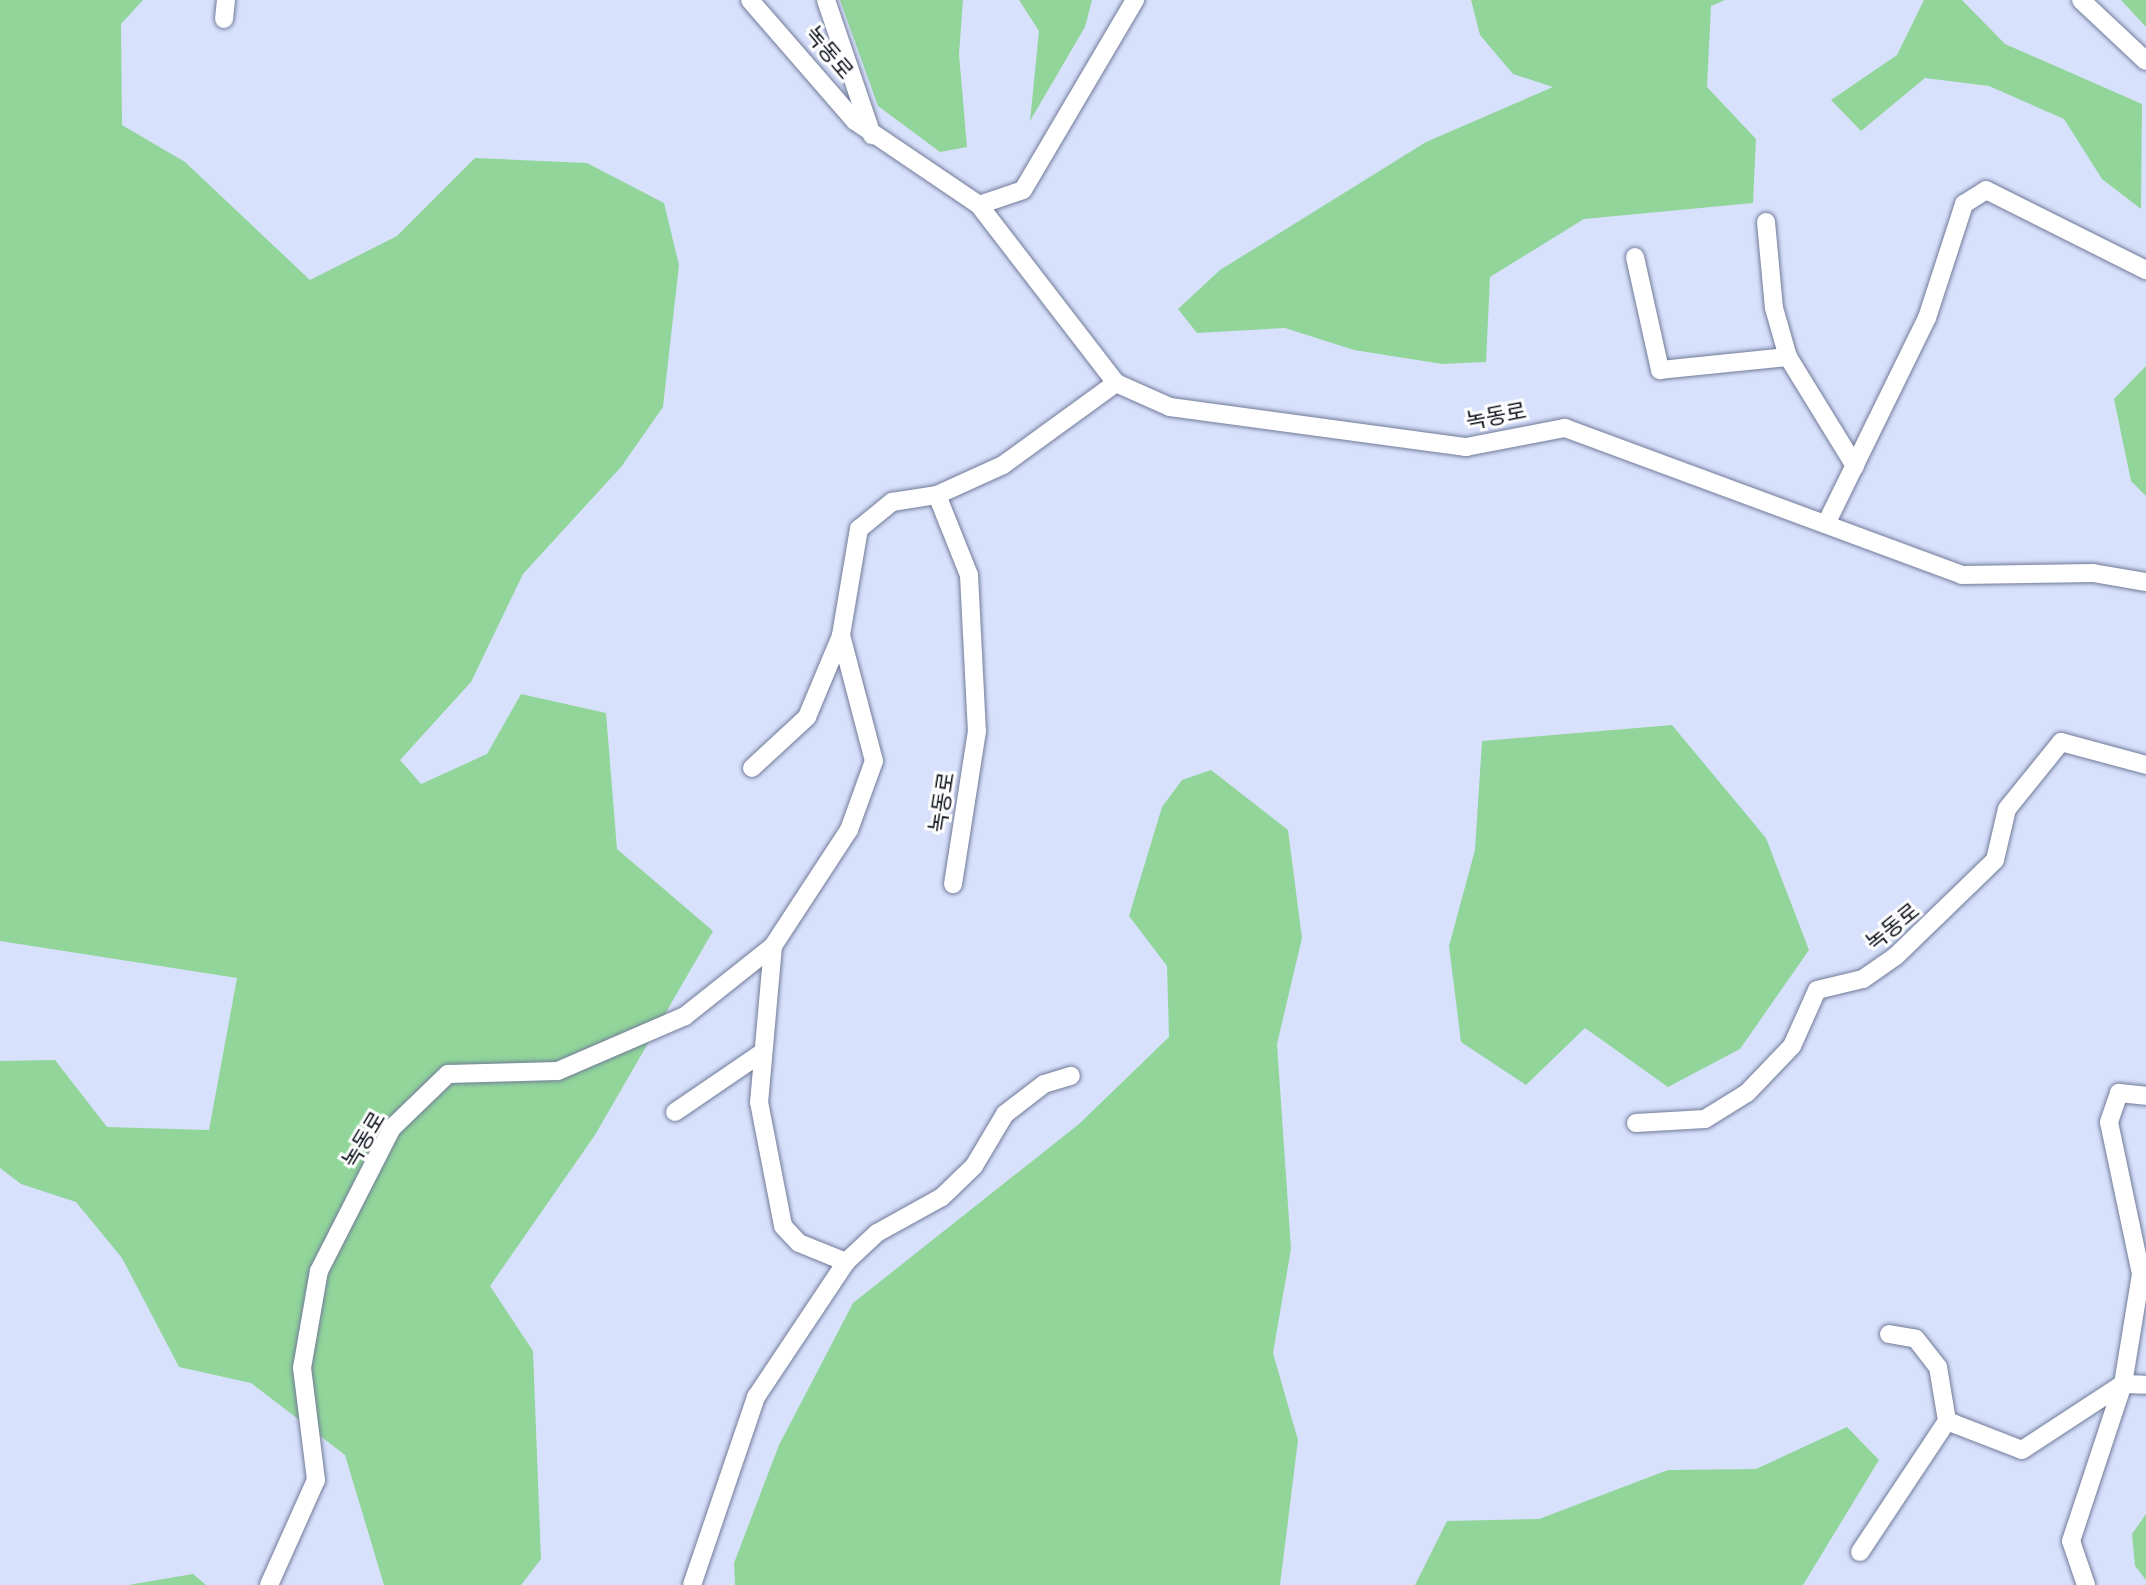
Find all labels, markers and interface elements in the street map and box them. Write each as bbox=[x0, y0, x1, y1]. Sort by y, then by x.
street label: 녹동로 bbox=[800, 20, 860, 84]
street label: 녹동로 bbox=[1464, 396, 1528, 434]
street label: 녹동로 bbox=[923, 770, 959, 834]
street label: 녹동로 bbox=[1860, 897, 1924, 955]
street label: 녹동로 bbox=[336, 1106, 390, 1172]

